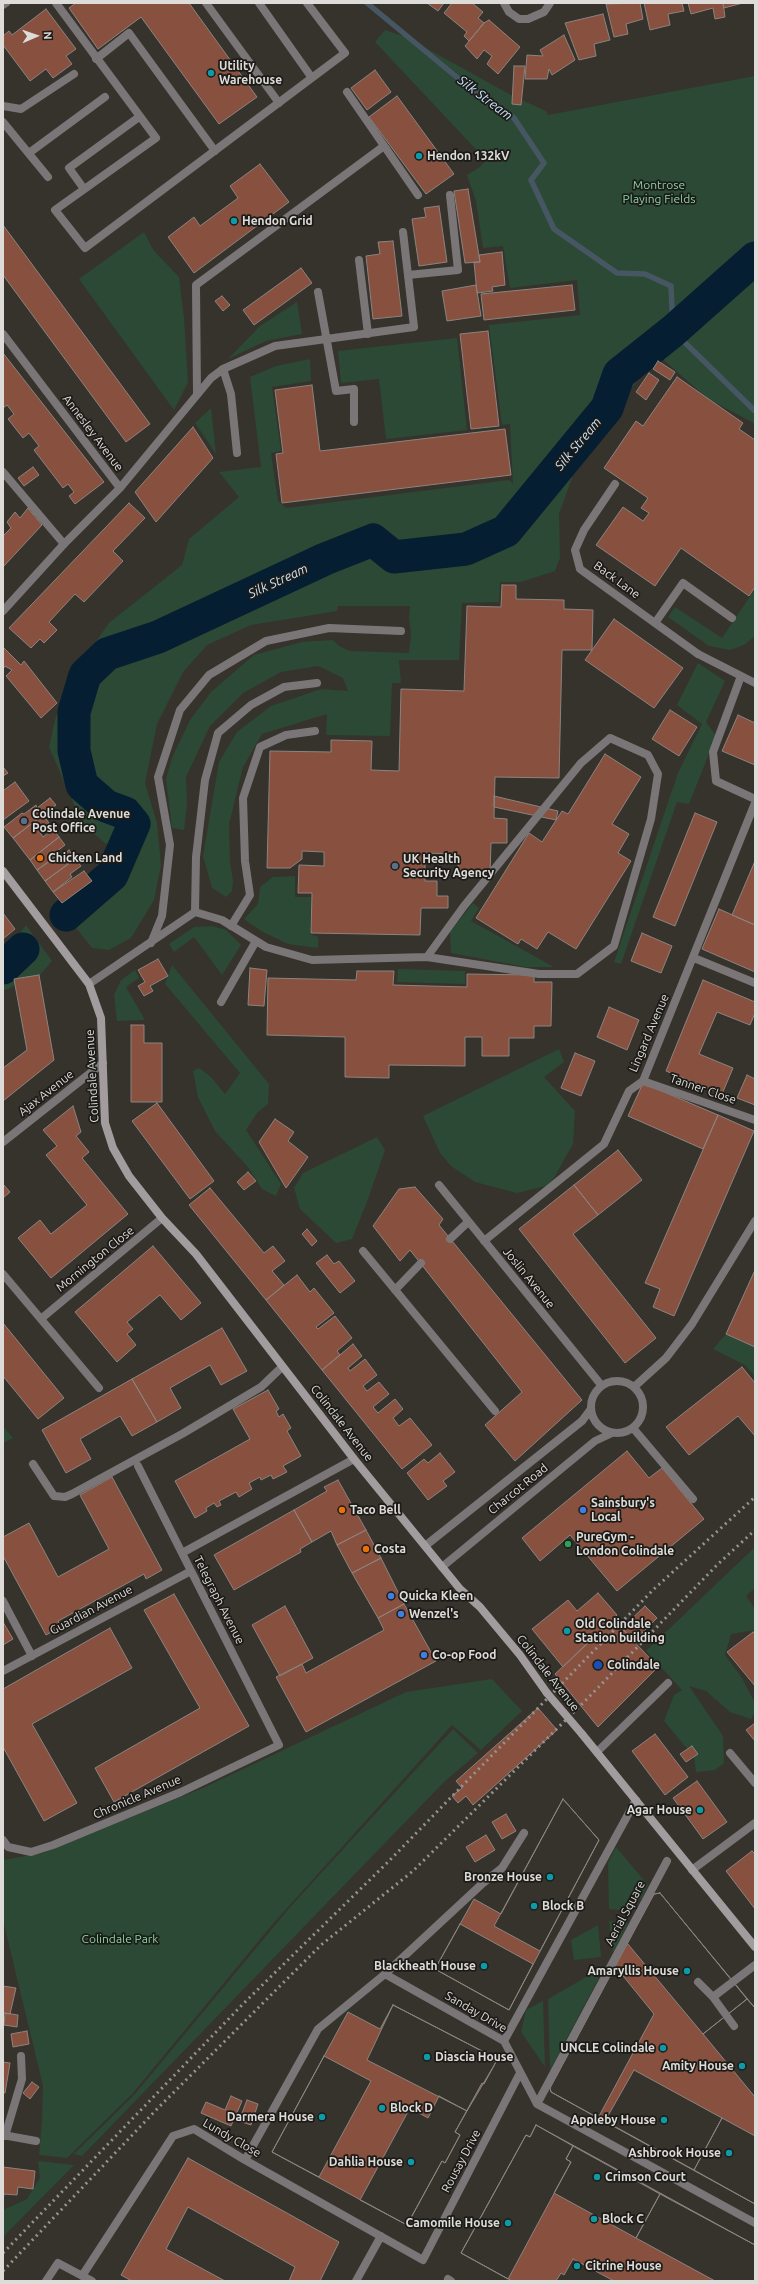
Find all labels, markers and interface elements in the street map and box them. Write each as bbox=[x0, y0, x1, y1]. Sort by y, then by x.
north arrow bbox=[16, 16, 56, 56]
text: N bbox=[42, 31, 54, 40]
place label: Utility Warehouse bbox=[219, 59, 282, 87]
marker: Utility Warehouse bbox=[206, 68, 216, 78]
water label: Silk Stream bbox=[455, 72, 515, 124]
place label: Hendon 132kV bbox=[427, 149, 509, 163]
marker: Hendon 132kV bbox=[414, 151, 424, 161]
park label: Montrose Playing Fields bbox=[623, 178, 695, 206]
place label: Hendon Grid bbox=[242, 214, 313, 228]
marker: Hendon Grid bbox=[229, 216, 239, 226]
street label: Annesley Avenue bbox=[60, 392, 126, 474]
water label: Silk Stream bbox=[551, 414, 605, 474]
street label: Back Lane bbox=[591, 558, 643, 602]
water label: Silk Stream bbox=[246, 560, 310, 602]
place label: Colindale Avenue Post Office bbox=[32, 807, 130, 835]
marker: Colindale Avenue Post Office bbox=[19, 816, 29, 826]
place label: Chicken Land bbox=[48, 851, 122, 865]
place label: UK Health Security Agency bbox=[403, 852, 494, 880]
marker: Chicken Land bbox=[35, 853, 45, 863]
marker: UK Health Security Agency bbox=[390, 861, 400, 871]
street label: Lingard Avenue bbox=[626, 992, 672, 1074]
street label: Colindale Avenue bbox=[82, 1029, 102, 1123]
street label: Ajax Avenue bbox=[16, 1067, 76, 1119]
street label: Tanner Close bbox=[668, 1071, 738, 1107]
street label: Mornington Close bbox=[53, 1223, 137, 1295]
street label: Joslin Avenue bbox=[500, 1245, 558, 1311]
street label: Colindale Avenue bbox=[308, 1382, 376, 1464]
street label: Charcot Road bbox=[485, 1461, 551, 1517]
place label: Sainsbury's Local bbox=[591, 1496, 655, 1524]
place label: Taco Bell bbox=[350, 1503, 401, 1517]
marker: Taco Bell bbox=[337, 1505, 347, 1515]
marker: Sainsbury's Local bbox=[578, 1505, 588, 1515]
place label: PureGym - London Colindale bbox=[576, 1530, 674, 1558]
marker: PureGym - London Colindale bbox=[563, 1539, 573, 1549]
place label: Costa bbox=[374, 1542, 406, 1556]
marker: Costa bbox=[361, 1544, 371, 1554]
street label: Telegraph Avenue bbox=[191, 1553, 247, 1647]
street label: Guardian Avenue bbox=[47, 1582, 135, 1638]
place label: Quicka Kleen bbox=[399, 1589, 473, 1603]
marker: Quicka Kleen bbox=[386, 1591, 396, 1601]
place label: Wenzel's bbox=[409, 1607, 459, 1621]
marker: Wenzel's bbox=[396, 1609, 406, 1619]
place label: Old Colindale Station building bbox=[575, 1617, 665, 1645]
marker: Old Colindale Station building bbox=[562, 1626, 572, 1636]
street label: Colindale Avenue bbox=[514, 1632, 582, 1714]
place label: Co-op Food bbox=[432, 1648, 496, 1662]
marker: Co-op Food bbox=[419, 1650, 429, 1660]
place label: Colindale bbox=[607, 1658, 660, 1672]
marker: Colindale bbox=[592, 1659, 604, 1671]
street label: Chronicle Avenue bbox=[91, 1772, 183, 1822]
place label: Agar House bbox=[627, 1803, 692, 1817]
marker: Agar House bbox=[695, 1805, 705, 1815]
place label: Bronze House bbox=[464, 1870, 542, 1884]
marker: Bronze House bbox=[545, 1872, 555, 1882]
street label: Aerial Square bbox=[602, 1878, 648, 1948]
place label: Block B bbox=[542, 1899, 584, 1913]
marker: Block B bbox=[529, 1901, 539, 1911]
park label: Colindale Park bbox=[82, 1932, 158, 1946]
place label: Blackheath House bbox=[374, 1959, 476, 1973]
marker: Blackheath House bbox=[479, 1961, 489, 1971]
place label: Amaryllis House bbox=[587, 1964, 679, 1978]
marker: Amaryllis House bbox=[682, 1966, 692, 1976]
street label: Sanday Drive bbox=[442, 1988, 510, 2036]
place label: UNCLE Colindale bbox=[560, 2041, 655, 2055]
marker: UNCLE Colindale bbox=[658, 2043, 668, 2053]
place label: Diascia House bbox=[435, 2050, 513, 2064]
marker: Diascia House bbox=[422, 2052, 432, 2062]
place label: Amity House bbox=[662, 2059, 734, 2073]
marker: Amity House bbox=[737, 2061, 747, 2071]
place label: Block D bbox=[390, 2101, 433, 2115]
marker: Block D bbox=[377, 2103, 387, 2113]
place label: Darmera House bbox=[227, 2110, 314, 2124]
marker: Darmera House bbox=[317, 2112, 327, 2122]
place label: Appleby House bbox=[571, 2113, 656, 2127]
marker: Appleby House bbox=[659, 2115, 669, 2125]
street label: Lundy Close bbox=[200, 2116, 264, 2160]
street label: Rousay Drive bbox=[438, 2127, 484, 2195]
place label: Ashbrook House bbox=[628, 2146, 721, 2160]
marker: Ashbrook House bbox=[724, 2148, 734, 2158]
place label: Dahlia House bbox=[329, 2155, 403, 2169]
marker: Dahlia House bbox=[406, 2157, 416, 2167]
place label: Crimson Court bbox=[605, 2170, 686, 2184]
marker: Crimson Court bbox=[592, 2172, 602, 2182]
place label: Block C bbox=[602, 2212, 644, 2226]
marker: Block C bbox=[589, 2214, 599, 2224]
place label: Camomile House bbox=[406, 2216, 500, 2230]
marker: Camomile House bbox=[503, 2218, 513, 2228]
place label: Citrine House bbox=[585, 2259, 662, 2273]
marker: Citrine House bbox=[572, 2261, 582, 2271]

